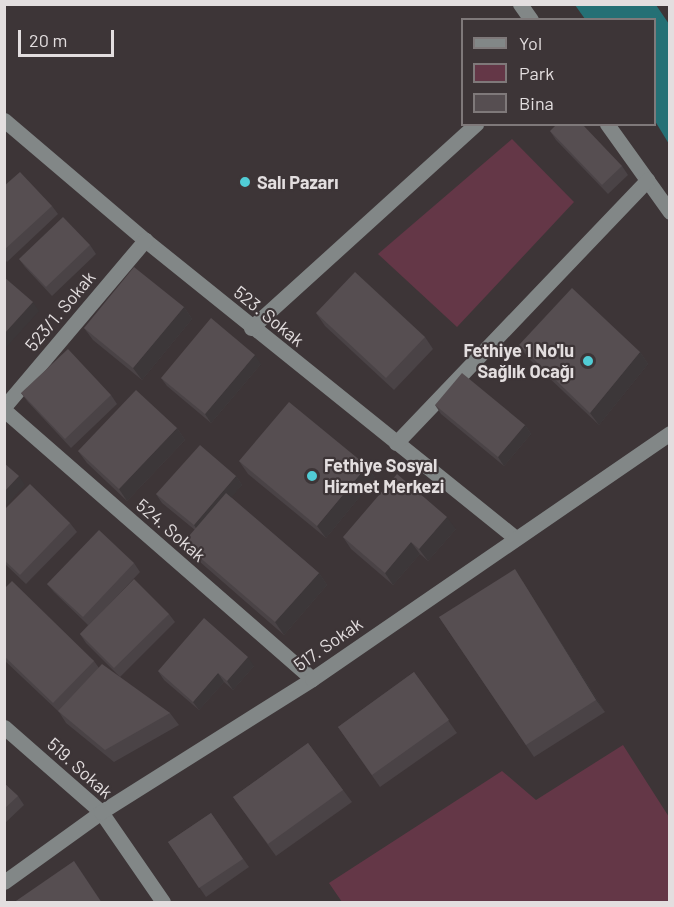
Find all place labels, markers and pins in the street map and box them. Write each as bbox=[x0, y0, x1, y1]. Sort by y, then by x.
place label: Salı Pazarı bbox=[257, 171, 338, 193]
marker: Salı Pazarı bbox=[238, 175, 252, 189]
place label: Fethiye 1 No'lu Sağlık Ocağı bbox=[463, 340, 574, 382]
marker: Fethiye 1 No'lu Sağlık Ocağı bbox=[579, 352, 597, 370]
place label: Fethiye Sosyal Hizmet Merkezi bbox=[324, 455, 444, 498]
marker: Fethiye Sosyal Hizmet Merkezi bbox=[305, 469, 319, 483]

